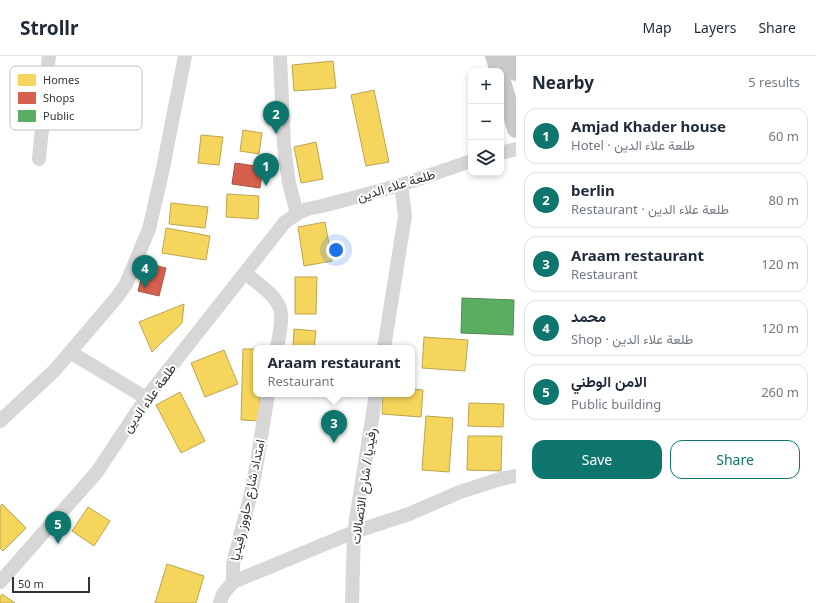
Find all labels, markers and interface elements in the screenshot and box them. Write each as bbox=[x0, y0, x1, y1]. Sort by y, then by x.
text: Strollr bbox=[20, 15, 79, 41]
text: Map bbox=[643, 18, 672, 37]
text: Layers bbox=[694, 18, 736, 37]
text: Share bbox=[758, 18, 796, 37]
legend bbox=[10, 66, 142, 130]
map controls bbox=[468, 68, 504, 176]
button: + bbox=[468, 68, 504, 104]
text: Nearby bbox=[532, 71, 594, 94]
text: Homes bbox=[43, 72, 80, 87]
text: 5 results bbox=[748, 73, 800, 91]
text: Shops bbox=[43, 90, 75, 105]
pin: 2 bbox=[263, 101, 289, 134]
button: − bbox=[468, 104, 504, 140]
text: Public bbox=[43, 108, 74, 123]
text: Amjad Khader house bbox=[571, 116, 726, 136]
text: 1 bbox=[542, 127, 550, 145]
text: 60 m bbox=[769, 127, 799, 145]
text: Hotel · طلعة علاء الدين bbox=[571, 136, 695, 154]
button: layers bbox=[468, 140, 504, 176]
pin: 1 bbox=[253, 153, 279, 186]
street label: طلعة علاء الدين bbox=[355, 165, 437, 205]
text: berlin bbox=[571, 180, 615, 200]
text: 2 bbox=[542, 191, 550, 209]
text: 80 m bbox=[769, 191, 799, 209]
text: Restaurant · طلعة علاء الدين bbox=[571, 200, 729, 218]
your location bbox=[326, 240, 346, 260]
text: Araam restaurant bbox=[571, 245, 704, 265]
pin: 4 bbox=[132, 255, 158, 288]
text: 3 bbox=[542, 255, 550, 273]
text: 120 m bbox=[761, 255, 799, 273]
text: Restaurant bbox=[571, 265, 638, 283]
text: محمد bbox=[571, 306, 606, 326]
text: 4 bbox=[542, 319, 550, 337]
text: 120 m bbox=[761, 319, 799, 337]
text: Shop · طلعة علاء الدين bbox=[571, 330, 693, 348]
popup bbox=[253, 345, 415, 397]
text: Araam restaurant bbox=[267, 352, 401, 372]
street label: طلعة علاء الدين bbox=[118, 360, 180, 436]
text: الامن الوطني bbox=[571, 371, 647, 391]
text: Restaurant bbox=[267, 372, 334, 390]
text: 5 bbox=[542, 383, 550, 401]
text: 260 m bbox=[761, 383, 799, 401]
text: Public building bbox=[571, 395, 661, 413]
pin: 3 bbox=[321, 410, 347, 443]
street label: رفيديا / شارع الاتصالات bbox=[346, 427, 381, 546]
street label: امتداد شارع حاووز رفيديا bbox=[225, 438, 270, 563]
button: Save bbox=[532, 440, 662, 479]
button: Share bbox=[670, 440, 800, 479]
pin: 5 bbox=[45, 511, 71, 544]
scale bar bbox=[12, 575, 90, 594]
text: 50 m bbox=[18, 576, 44, 591]

